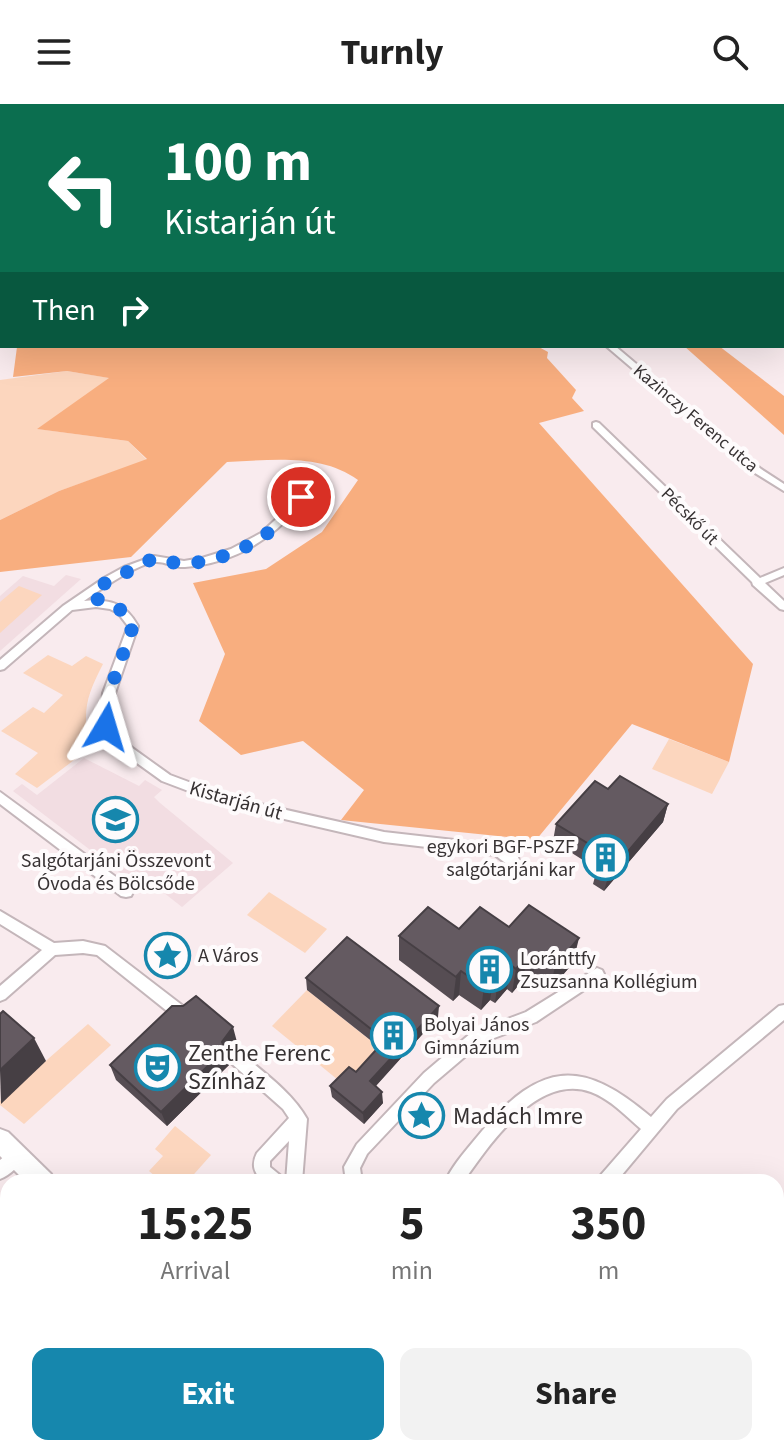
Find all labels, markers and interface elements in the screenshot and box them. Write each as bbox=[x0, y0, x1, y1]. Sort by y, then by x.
text: Turnly bbox=[341, 27, 443, 78]
icon: menu bbox=[32, 30, 76, 74]
icon: search bbox=[708, 30, 752, 74]
text: 100 m bbox=[164, 123, 312, 202]
icon: left bbox=[32, 136, 136, 240]
text: Kistarján út bbox=[164, 197, 336, 248]
icon: right bbox=[112, 288, 156, 332]
text: Then bbox=[32, 289, 96, 332]
street label: Kazinczy Ferenc utca bbox=[628, 359, 764, 478]
pin bbox=[267, 463, 335, 531]
icon: arrive bbox=[279, 475, 323, 519]
street label: Pécskő út bbox=[655, 482, 724, 551]
position arrow bbox=[64, 685, 148, 769]
street label: Kistarján út bbox=[186, 774, 286, 828]
school or university icon: Salgótarjáni Összevont Óvoda és Bölcsőde bbox=[92, 796, 140, 844]
place label: egykori BGF-PSZF salgótarjáni kar bbox=[427, 833, 575, 884]
building icon: egykori BGF-PSZF salgótarjáni kar bbox=[582, 833, 630, 881]
place label: Salgótarjáni Összevont Óvoda és Bölcsőde bbox=[21, 847, 212, 898]
place icon: A Város bbox=[143, 931, 191, 979]
place label: A Város bbox=[198, 942, 259, 970]
place label: Loránttfy Zsuzsanna Kollégium bbox=[520, 945, 698, 996]
building icon: Loránttfy Zsuzsanna Kollégium bbox=[465, 946, 513, 994]
building icon: Bolyai János Gimnázium bbox=[369, 1011, 417, 1059]
place label: Bolyai János Gimnázium bbox=[424, 1011, 529, 1062]
place label: Zenthe Ferenc Színház bbox=[188, 1036, 331, 1099]
theatre icon: Zenthe Ferenc Színház bbox=[133, 1043, 181, 1091]
place icon: Madách Imre bbox=[398, 1092, 446, 1140]
place label: Madách Imre bbox=[453, 1099, 583, 1134]
text: 15:25 bbox=[137, 1190, 253, 1258]
text: 5 bbox=[399, 1190, 425, 1258]
text: 350 bbox=[570, 1190, 646, 1258]
text: Arrival bbox=[160, 1252, 230, 1289]
text: min bbox=[391, 1252, 433, 1289]
text: m bbox=[598, 1252, 619, 1289]
button: Exit bbox=[32, 1348, 384, 1440]
button: Share bbox=[400, 1348, 752, 1440]

